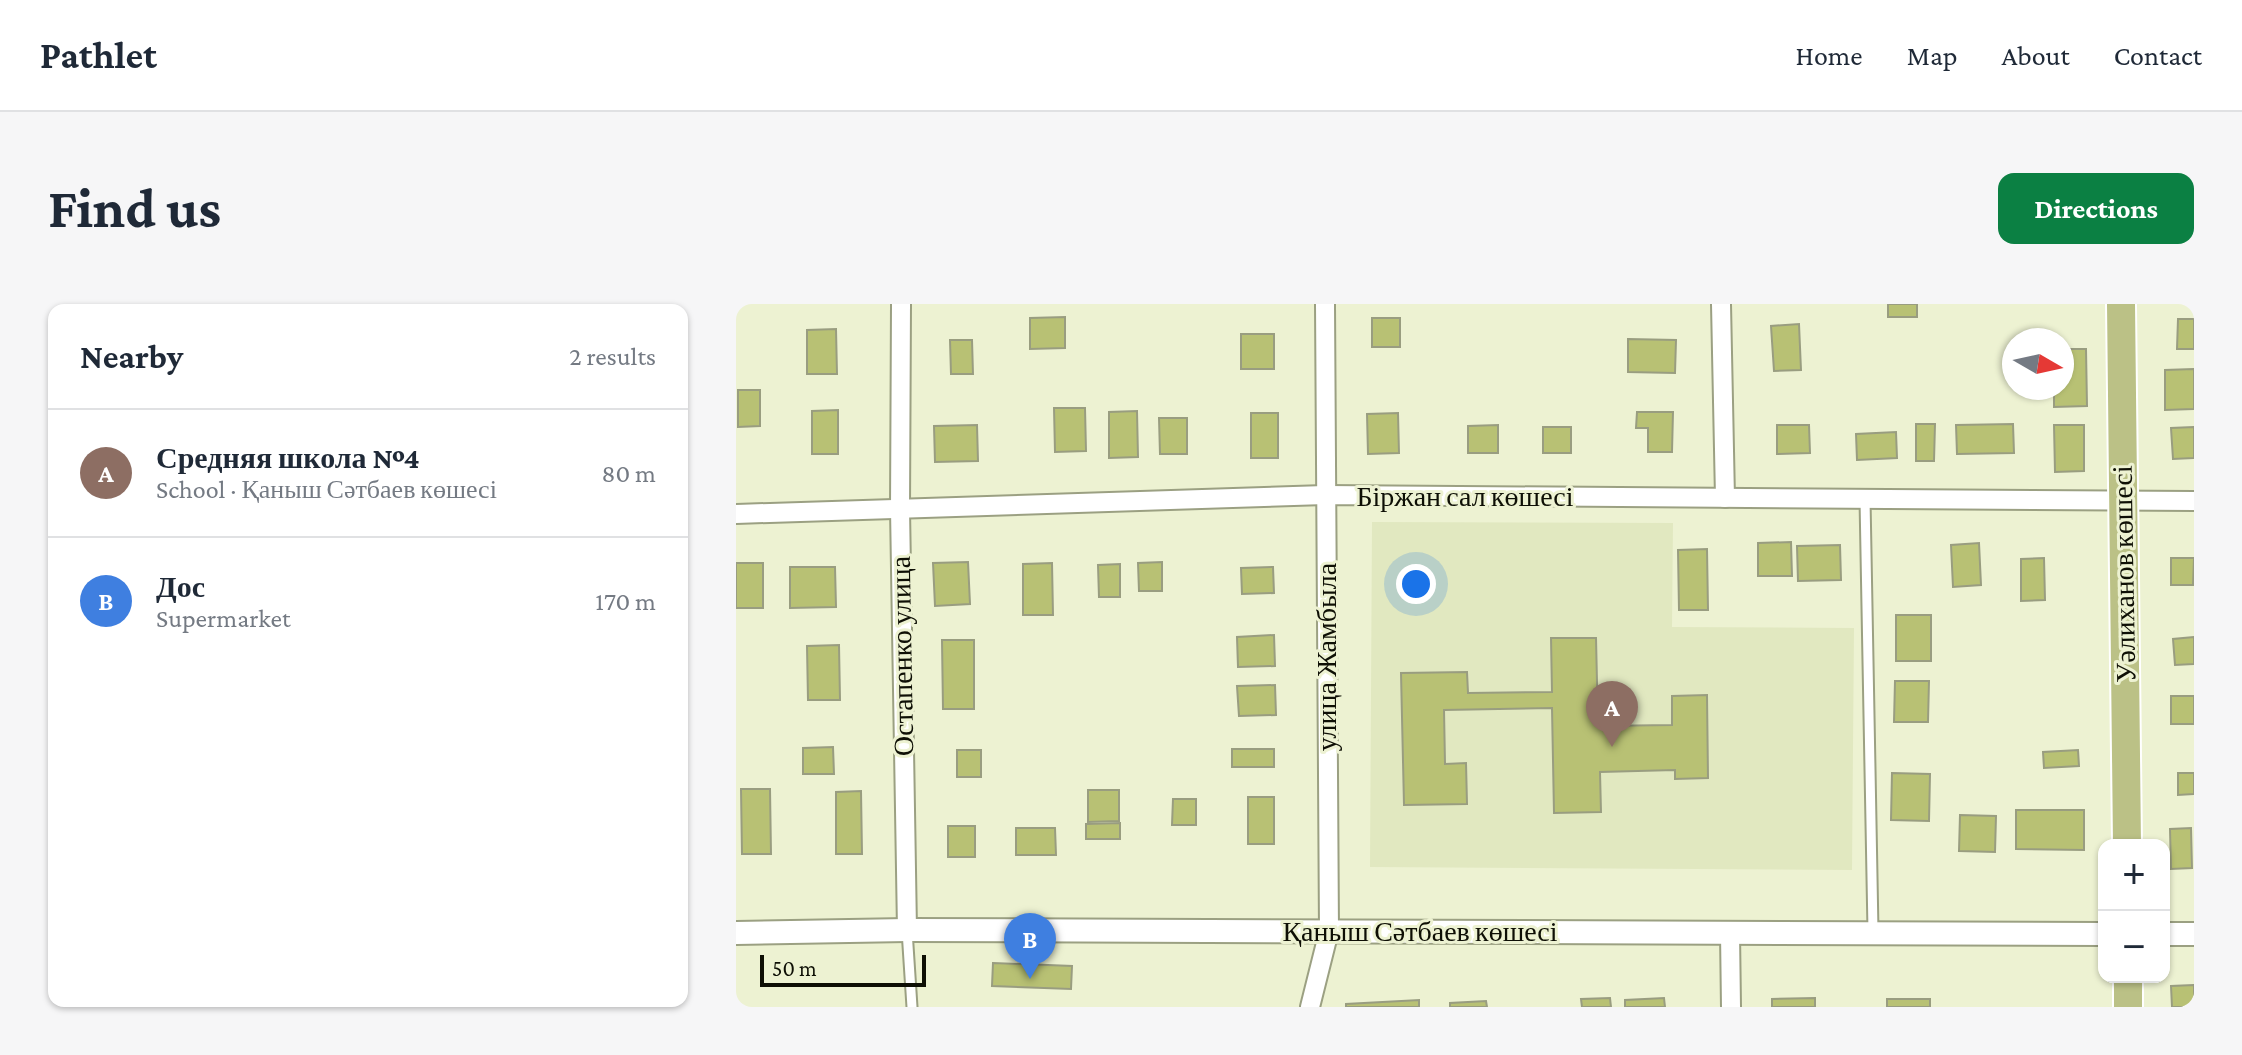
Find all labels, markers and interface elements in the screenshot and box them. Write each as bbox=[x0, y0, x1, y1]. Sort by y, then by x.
text: Pathlet bbox=[40, 34, 157, 76]
text: Home bbox=[1796, 40, 1863, 71]
text: Map bbox=[1907, 40, 1958, 71]
text: About bbox=[2002, 40, 2070, 71]
text: Contact bbox=[2114, 40, 2202, 71]
button: Directions bbox=[1998, 173, 2194, 244]
text: Find us bbox=[48, 177, 221, 239]
north arrow bbox=[2002, 328, 2074, 400]
text: Nearby bbox=[80, 338, 183, 375]
text: 2 results bbox=[569, 342, 656, 371]
text: Средняя школа №4 bbox=[156, 441, 420, 474]
text: A bbox=[98, 459, 114, 488]
text: 80 m bbox=[602, 459, 656, 488]
street label: Уәлиханов көшесі bbox=[2107, 465, 2141, 683]
text: School · Қаныш Сәтбаев көшесі bbox=[156, 475, 497, 504]
street label: Біржан сал көшесі bbox=[1356, 481, 1574, 512]
street label: Остапенко улица bbox=[885, 555, 919, 756]
street label: улица Жамбыла bbox=[1311, 562, 1342, 751]
your location bbox=[1396, 564, 1436, 604]
text: Дос bbox=[156, 570, 205, 603]
text: B bbox=[98, 587, 114, 616]
text: 170 m bbox=[595, 587, 656, 616]
text: Supermarket bbox=[156, 604, 291, 633]
pin: A bbox=[1586, 681, 1638, 747]
map controls bbox=[2098, 839, 2170, 983]
button: + bbox=[2098, 839, 2170, 911]
button: − bbox=[2098, 911, 2170, 983]
pin: B bbox=[1004, 913, 1056, 979]
street label: Қаныш Сәтбаев көшесі bbox=[1282, 916, 1558, 947]
scale bar bbox=[760, 951, 926, 987]
text: 50 m bbox=[772, 956, 817, 981]

